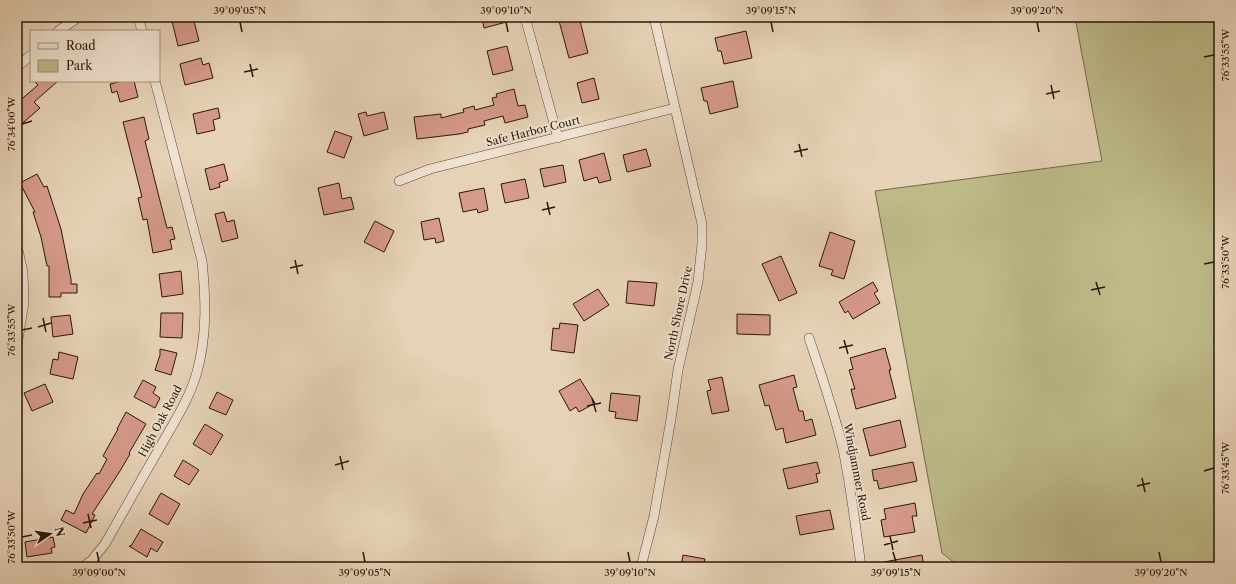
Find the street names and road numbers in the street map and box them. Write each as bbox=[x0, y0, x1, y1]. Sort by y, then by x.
street label: Safe Harbor Court bbox=[485, 113, 581, 149]
street label: North Shore Drive bbox=[661, 264, 695, 362]
street label: High Oak Road bbox=[135, 382, 185, 459]
street label: Windjammer Road bbox=[840, 421, 873, 522]

